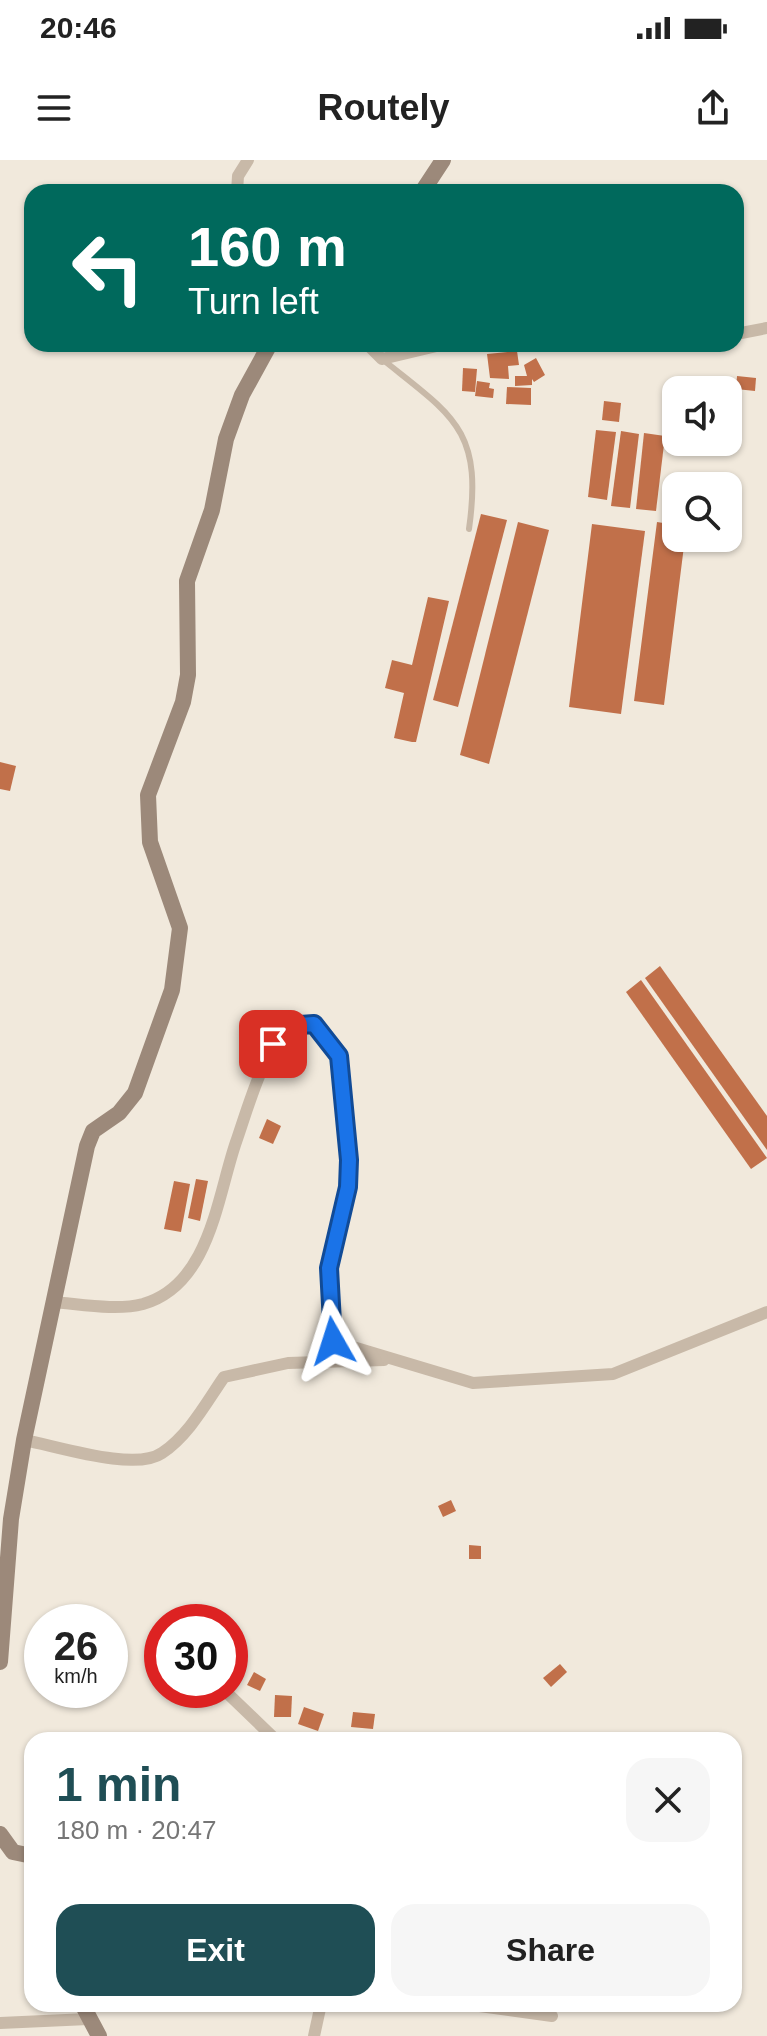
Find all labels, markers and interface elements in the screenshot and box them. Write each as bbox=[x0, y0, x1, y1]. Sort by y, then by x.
text: 20:46 bbox=[40, 11, 117, 44]
icon: menu bbox=[32, 86, 76, 130]
icon: share bbox=[691, 86, 735, 130]
text: Routely bbox=[317, 87, 450, 128]
text: 160 m bbox=[188, 215, 347, 278]
icon: left bbox=[56, 216, 160, 320]
text: Turn left bbox=[188, 281, 319, 322]
map controls bbox=[662, 376, 742, 552]
button: sound bbox=[662, 376, 742, 456]
button: search bbox=[662, 472, 742, 552]
pin bbox=[239, 1010, 307, 1078]
icon: arrive bbox=[251, 1022, 295, 1066]
position arrow bbox=[291, 1299, 375, 1383]
speed limit sign: 30 bbox=[144, 1604, 248, 1708]
text: 26 bbox=[54, 1624, 98, 1668]
text: km/h bbox=[54, 1665, 98, 1687]
text: 1 min bbox=[56, 1758, 181, 1811]
button: close bbox=[626, 1758, 710, 1842]
text: 180 m · 20:47 bbox=[56, 1815, 216, 1845]
button: Exit bbox=[56, 1904, 375, 1996]
button: Share bbox=[391, 1904, 710, 1996]

